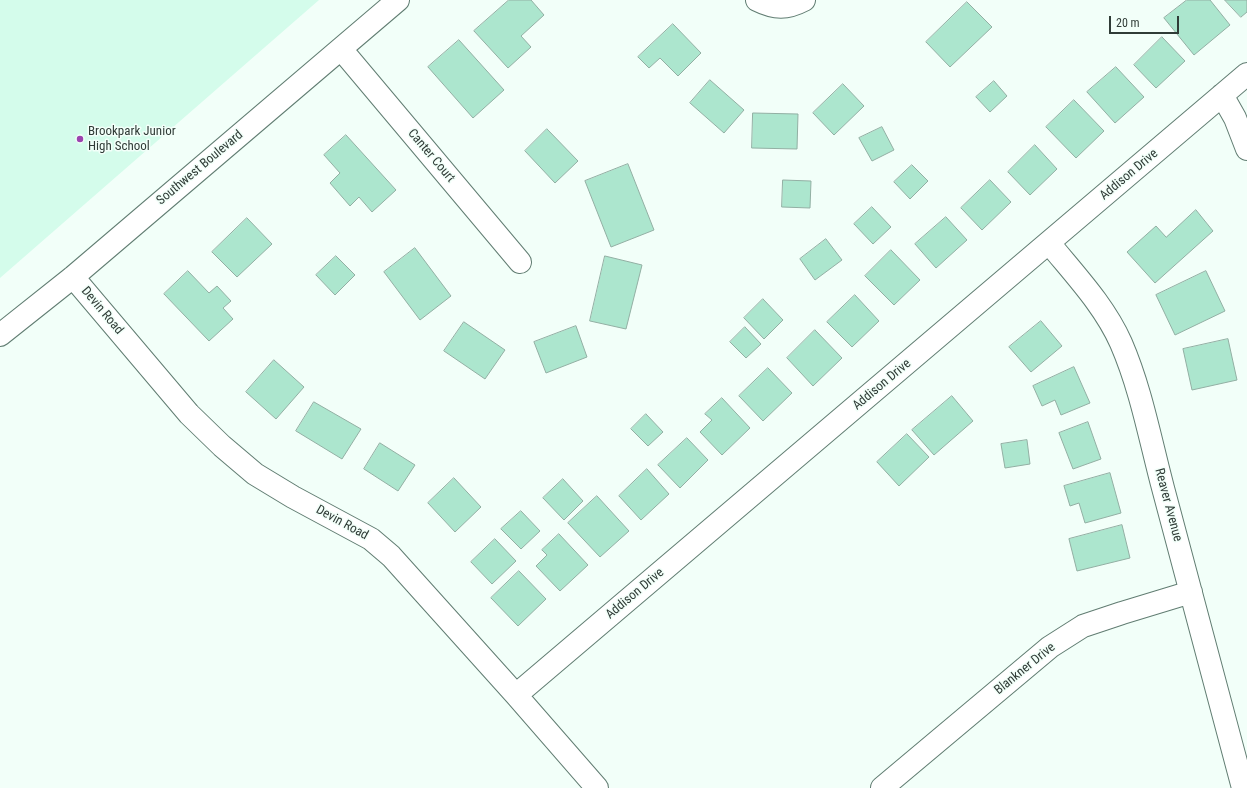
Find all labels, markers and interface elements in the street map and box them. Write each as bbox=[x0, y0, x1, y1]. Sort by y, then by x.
scale bar bbox=[1111, 8, 1181, 34]
text: 20 m bbox=[1116, 16, 1140, 30]
place label: Brookpark Junior High School bbox=[88, 124, 176, 155]
street label: Canter Court bbox=[404, 126, 458, 186]
street label: Southwest Boulevard bbox=[154, 127, 246, 209]
marker: Brookpark Junior High School bbox=[75, 134, 85, 144]
street label: Addison Drive bbox=[1097, 146, 1161, 204]
street label: Devin Road bbox=[78, 284, 126, 338]
street label: Addison Drive bbox=[850, 356, 914, 414]
street label: Reaver Avenue bbox=[1151, 467, 1185, 543]
street label: Devin Road bbox=[313, 502, 371, 544]
street label: Addison Drive bbox=[603, 565, 667, 623]
street label: Blankner Drive bbox=[991, 640, 1059, 698]

